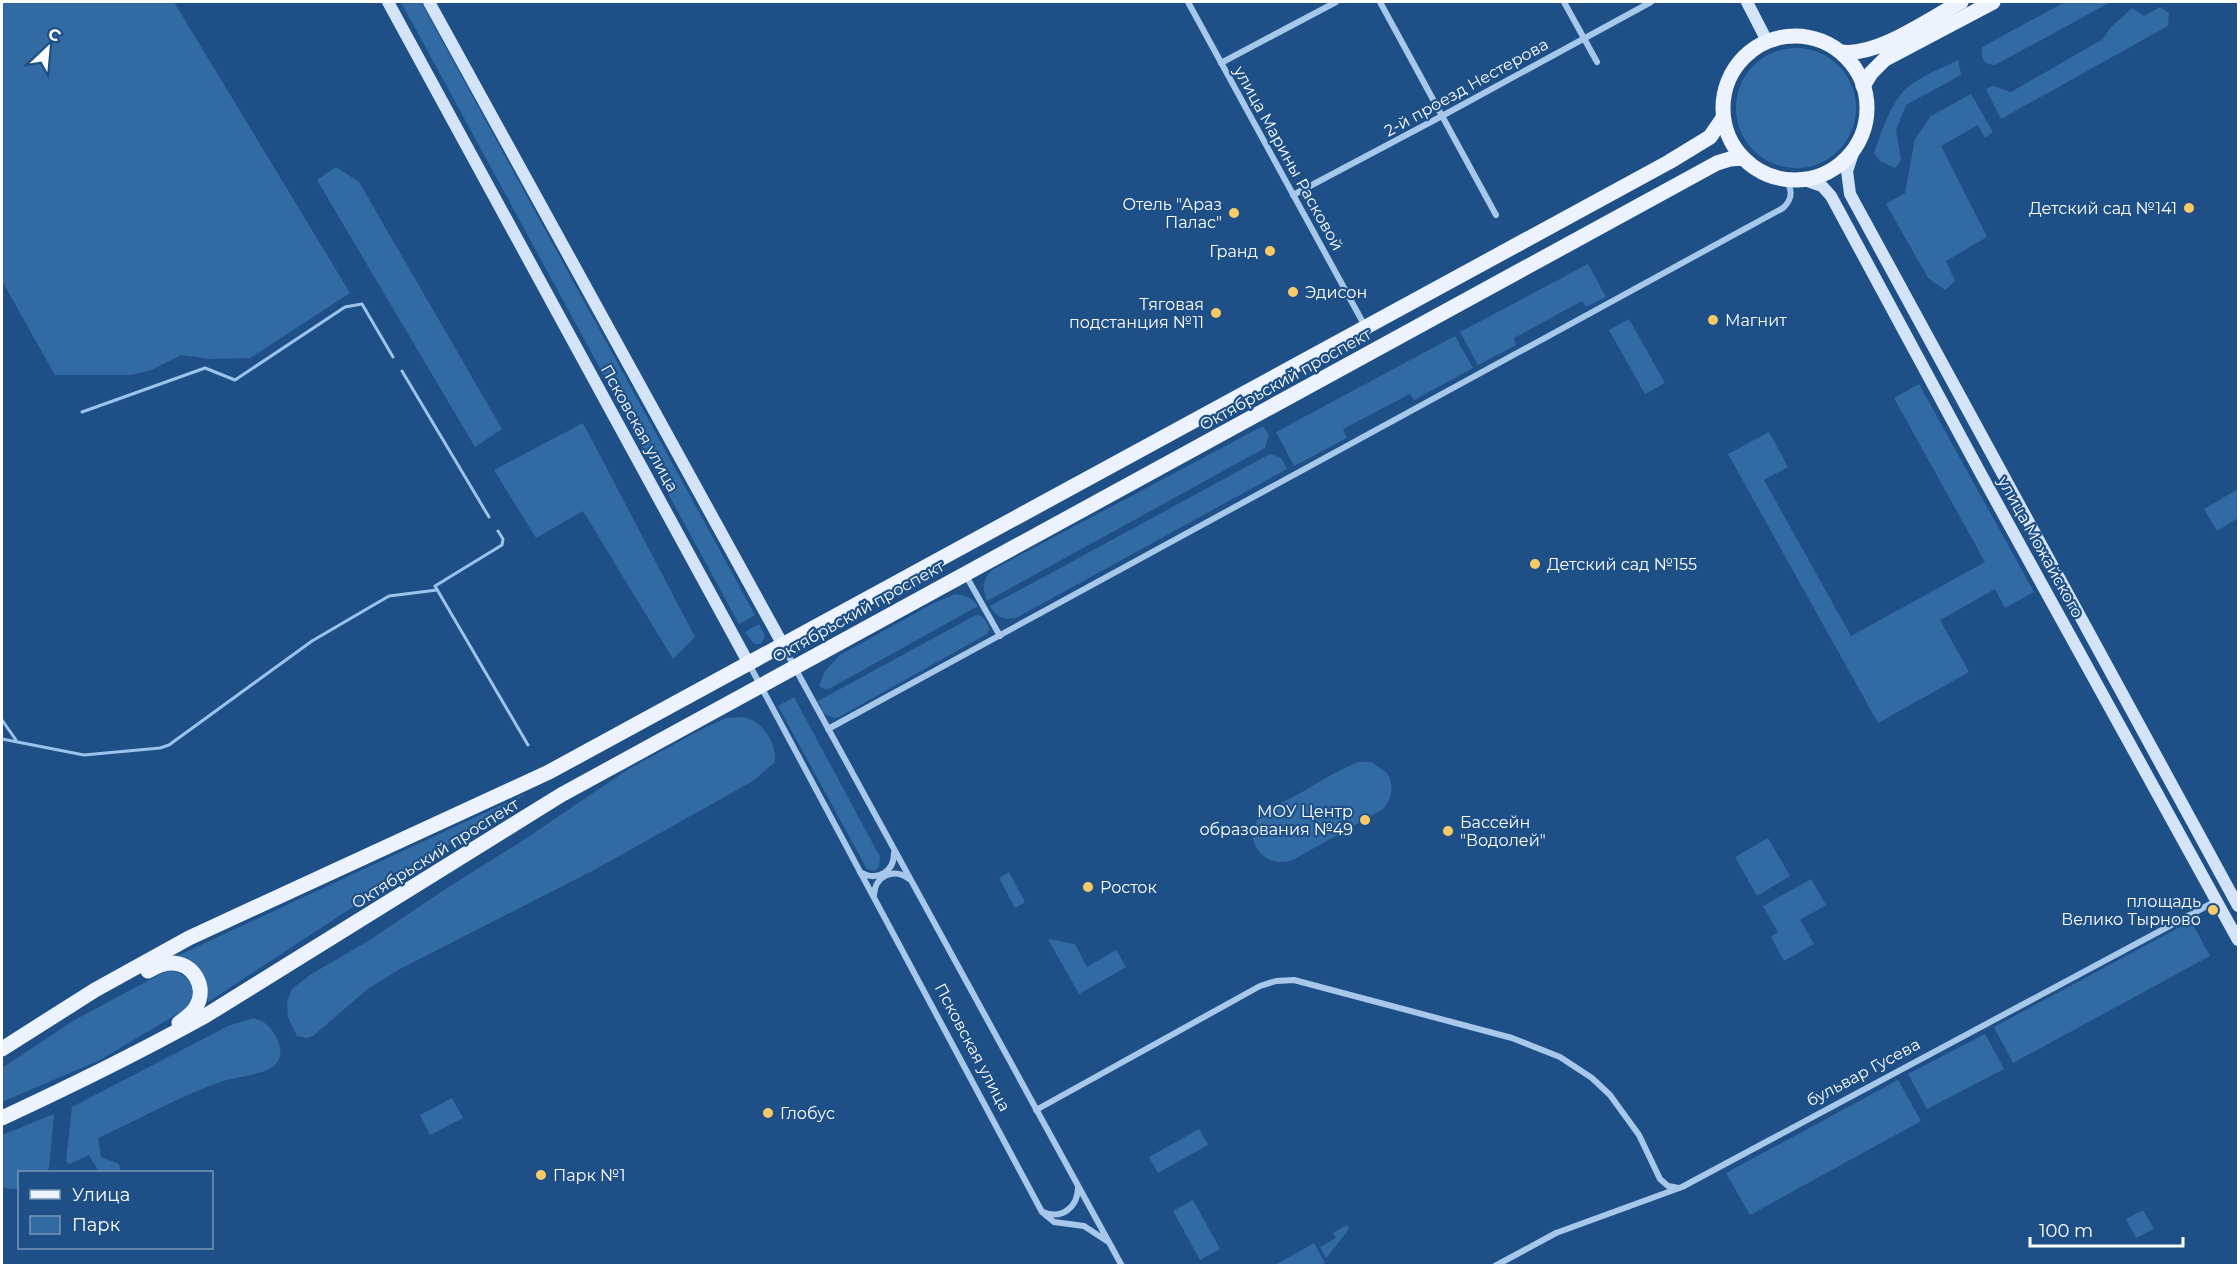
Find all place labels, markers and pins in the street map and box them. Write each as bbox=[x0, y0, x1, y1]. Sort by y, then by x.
place label: Отель "Араз Палас" bbox=[1122, 195, 1222, 232]
place label: Детский сад №141 bbox=[2029, 199, 2177, 218]
marker: Детский сад №141 bbox=[2182, 201, 2196, 215]
marker: Отель "Араз Палас" bbox=[1227, 206, 1241, 220]
place label: Гранд bbox=[1209, 242, 1258, 261]
marker: Гранд bbox=[1263, 244, 1277, 258]
place label: Эдисон bbox=[1305, 283, 1367, 302]
marker: Эдисон bbox=[1286, 285, 1300, 299]
place label: Тяговая подстанция №11 bbox=[1069, 295, 1204, 332]
marker: Тяговая подстанция №11 bbox=[1209, 306, 1223, 320]
place label: Магнит bbox=[1725, 311, 1787, 330]
marker: Магнит bbox=[1706, 313, 1720, 327]
place label: Детский сад №155 bbox=[1547, 555, 1697, 574]
marker: Детский сад №155 bbox=[1528, 557, 1542, 571]
place label: МОУ Центр образования №49 bbox=[1199, 802, 1353, 839]
marker: МОУ Центр образования №49 bbox=[1358, 813, 1372, 827]
place label: Бассейн "Водолей" bbox=[1460, 813, 1546, 850]
marker: Бассейн "Водолей" bbox=[1441, 824, 1455, 838]
place label: Росток bbox=[1100, 878, 1158, 897]
marker: Росток bbox=[1081, 880, 1095, 894]
place label: площадь Велико Тырново bbox=[2061, 892, 2201, 929]
marker: площадь Велико Тырново bbox=[2206, 903, 2220, 917]
place label: Глобус bbox=[780, 1104, 835, 1123]
marker: Глобус bbox=[761, 1106, 775, 1120]
place label: Парк №1 bbox=[553, 1166, 625, 1185]
marker: Парк №1 bbox=[534, 1168, 548, 1182]

